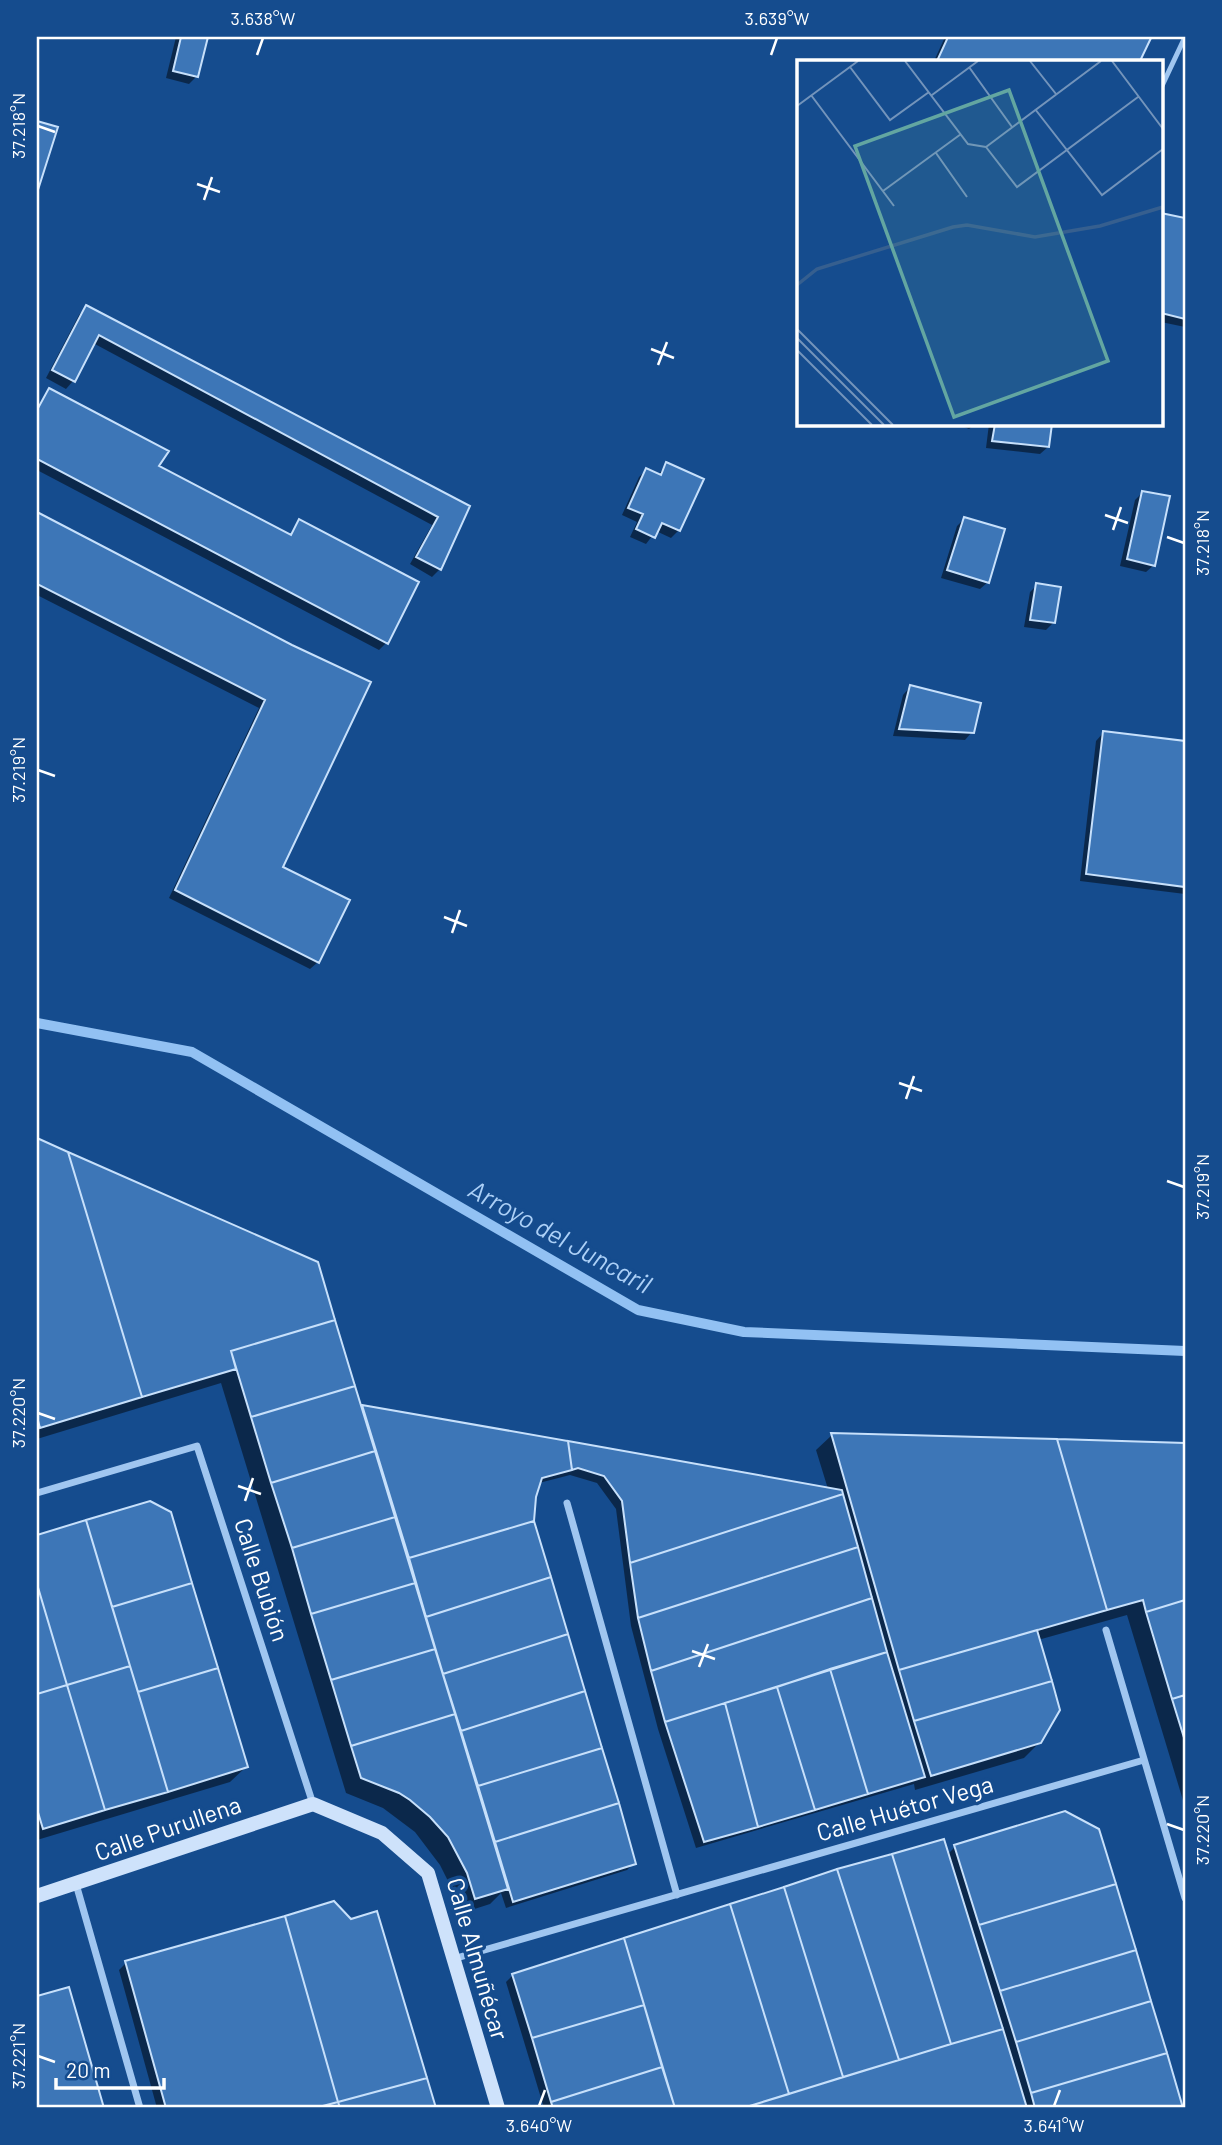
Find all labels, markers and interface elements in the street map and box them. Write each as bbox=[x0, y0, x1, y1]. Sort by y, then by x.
text: 3.638°W bbox=[231, 7, 296, 29]
text: 3.639°W bbox=[745, 7, 810, 29]
inset map bbox=[797, 60, 1162, 425]
text: 37.218°N bbox=[7, 93, 29, 159]
text: 37.218°N bbox=[1191, 510, 1213, 576]
text: 37.219°N bbox=[7, 737, 29, 803]
text: 37.219°N bbox=[1191, 1154, 1213, 1220]
water label: Arroyo del Juncaril bbox=[464, 1173, 658, 1299]
text: 37.220°N bbox=[7, 1378, 29, 1448]
street label: Calle Bubión bbox=[229, 1514, 296, 1645]
street label: Calle Huétor Vega bbox=[813, 1768, 996, 1847]
street label: Calle Purullena bbox=[90, 1789, 245, 1866]
text: 37.220°N bbox=[1191, 1795, 1213, 1865]
street label: Calle Almuñécar bbox=[441, 1874, 516, 2043]
text: 37.221°N bbox=[7, 2023, 29, 2089]
scale bar bbox=[56, 2047, 164, 2091]
text: 20 m bbox=[66, 2057, 111, 2082]
text: 3.640°W bbox=[506, 2114, 572, 2136]
text: 3.641°W bbox=[1024, 2114, 1085, 2136]

